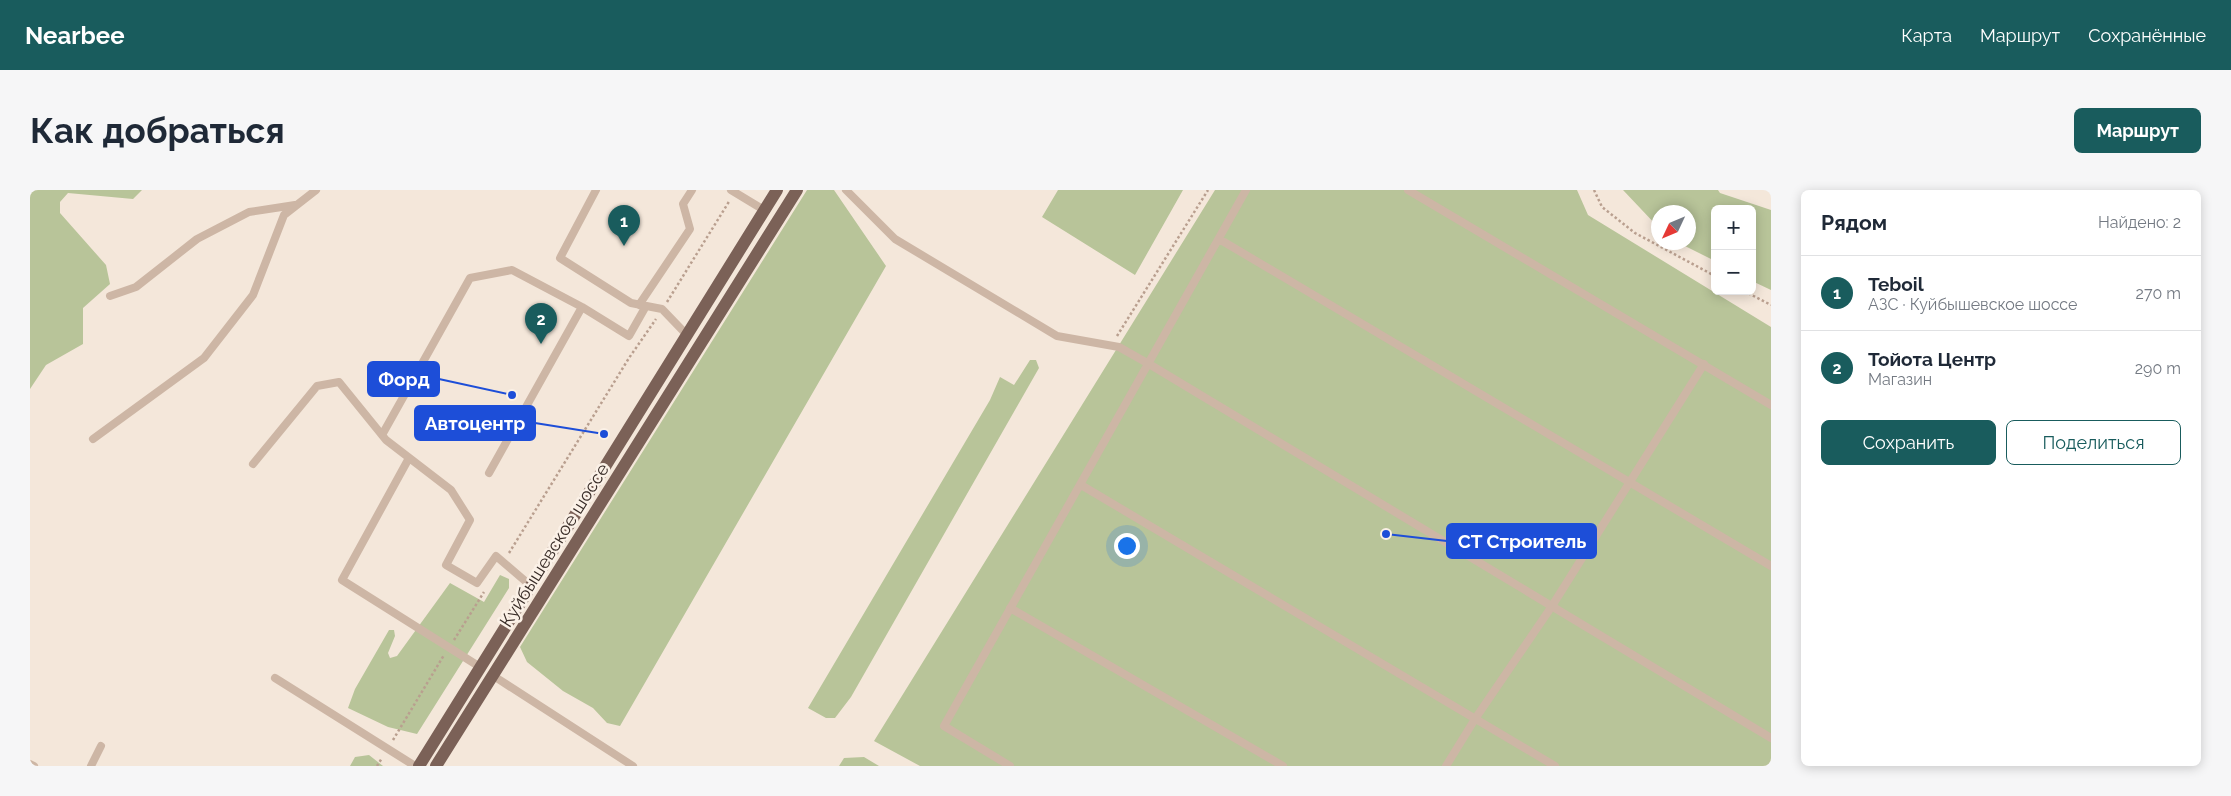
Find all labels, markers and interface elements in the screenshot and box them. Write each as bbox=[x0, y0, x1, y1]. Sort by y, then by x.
text: Nearbee bbox=[25, 21, 125, 50]
text: Карта bbox=[1901, 25, 1952, 46]
text: Маршрут bbox=[1980, 25, 2060, 46]
text: Сохранённые bbox=[2088, 25, 2206, 46]
button: Маршрут bbox=[2074, 108, 2201, 153]
text: Как добраться bbox=[30, 110, 285, 151]
pin: 1 bbox=[608, 205, 640, 246]
north arrow bbox=[1651, 205, 1696, 250]
map controls bbox=[1711, 205, 1756, 295]
button: + bbox=[1711, 205, 1756, 250]
text: Рядом bbox=[1821, 210, 1887, 235]
text: Найдено: 2 bbox=[2098, 213, 2181, 232]
button: − bbox=[1711, 250, 1756, 295]
text: Teboil bbox=[1868, 273, 1924, 295]
text: 1 bbox=[1833, 284, 1841, 303]
text: 270 m bbox=[2136, 284, 2181, 303]
text: АЗС · Куйбышевское шоссе bbox=[1868, 295, 2077, 314]
pin: 2 bbox=[525, 303, 557, 344]
text: Тойота Центр bbox=[1868, 348, 1996, 370]
text: 2 bbox=[1832, 359, 1842, 378]
text: 290 m bbox=[2135, 359, 2181, 378]
callout: Форд bbox=[368, 362, 439, 396]
text: Форд bbox=[378, 368, 430, 390]
text: Магазин bbox=[1868, 370, 1932, 389]
callout: Автоцентр bbox=[415, 406, 535, 440]
text: Автоцентр bbox=[425, 412, 525, 434]
button: Сохранить bbox=[1821, 420, 1996, 465]
button: Поделиться bbox=[2006, 420, 2181, 465]
street label: Куйбышевское шоссе bbox=[495, 459, 613, 631]
callout: СТ Строитель bbox=[1447, 524, 1596, 558]
text: СТ Строитель bbox=[1458, 530, 1586, 552]
your location bbox=[1114, 533, 1140, 559]

